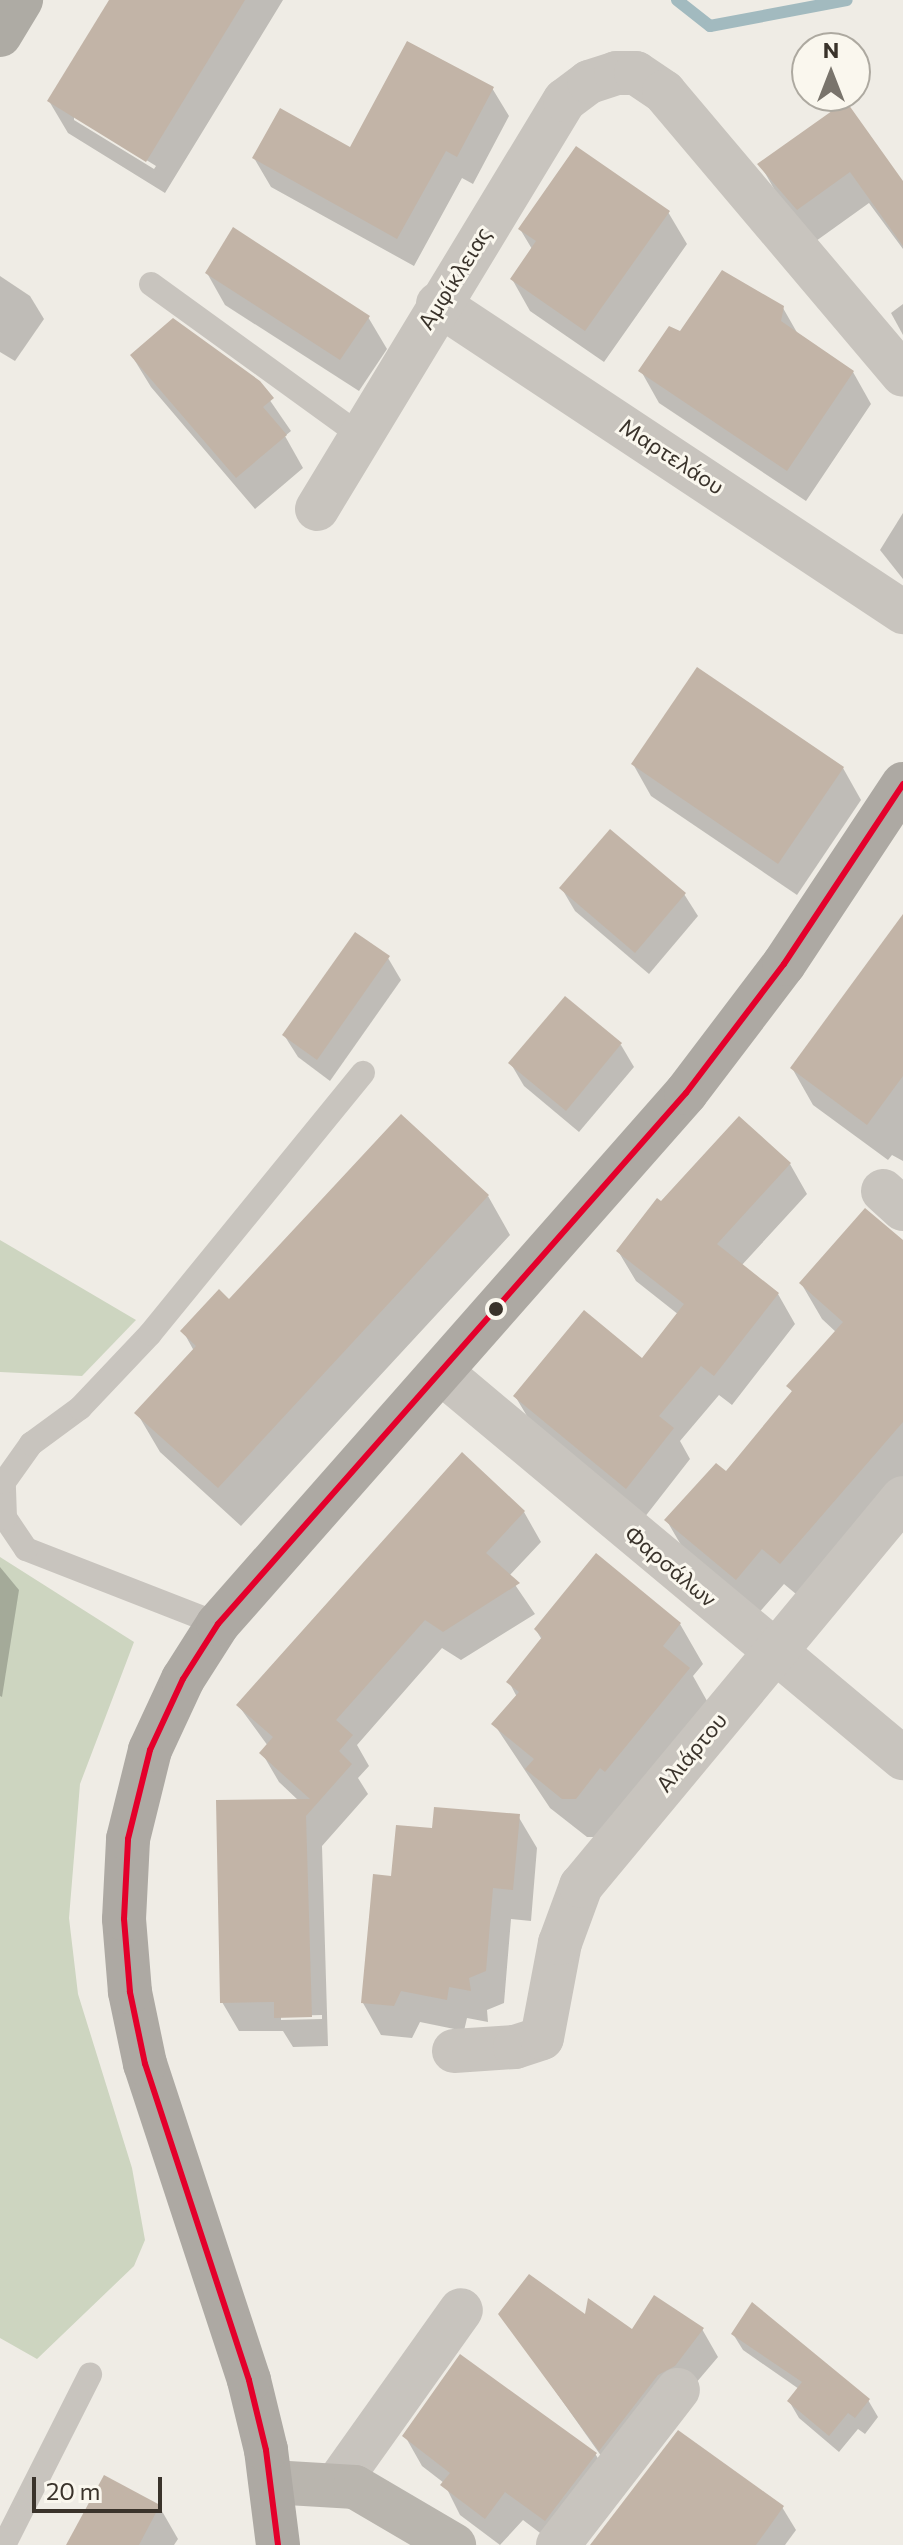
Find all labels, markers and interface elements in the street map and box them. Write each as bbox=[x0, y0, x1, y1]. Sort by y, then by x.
north arrow bbox=[791, 32, 871, 112]
text: N bbox=[823, 36, 839, 63]
street label: Αμφίκλειας bbox=[412, 222, 496, 334]
street label: Μαρτελάου bbox=[615, 413, 729, 499]
unlabelled marker bbox=[488, 1301, 504, 1317]
street label: Φαρσάλων bbox=[620, 1520, 722, 1612]
street label: Αλιάρτου bbox=[650, 1707, 732, 1797]
scale bar bbox=[36, 2461, 166, 2511]
text: 20 m bbox=[46, 2476, 100, 2505]

